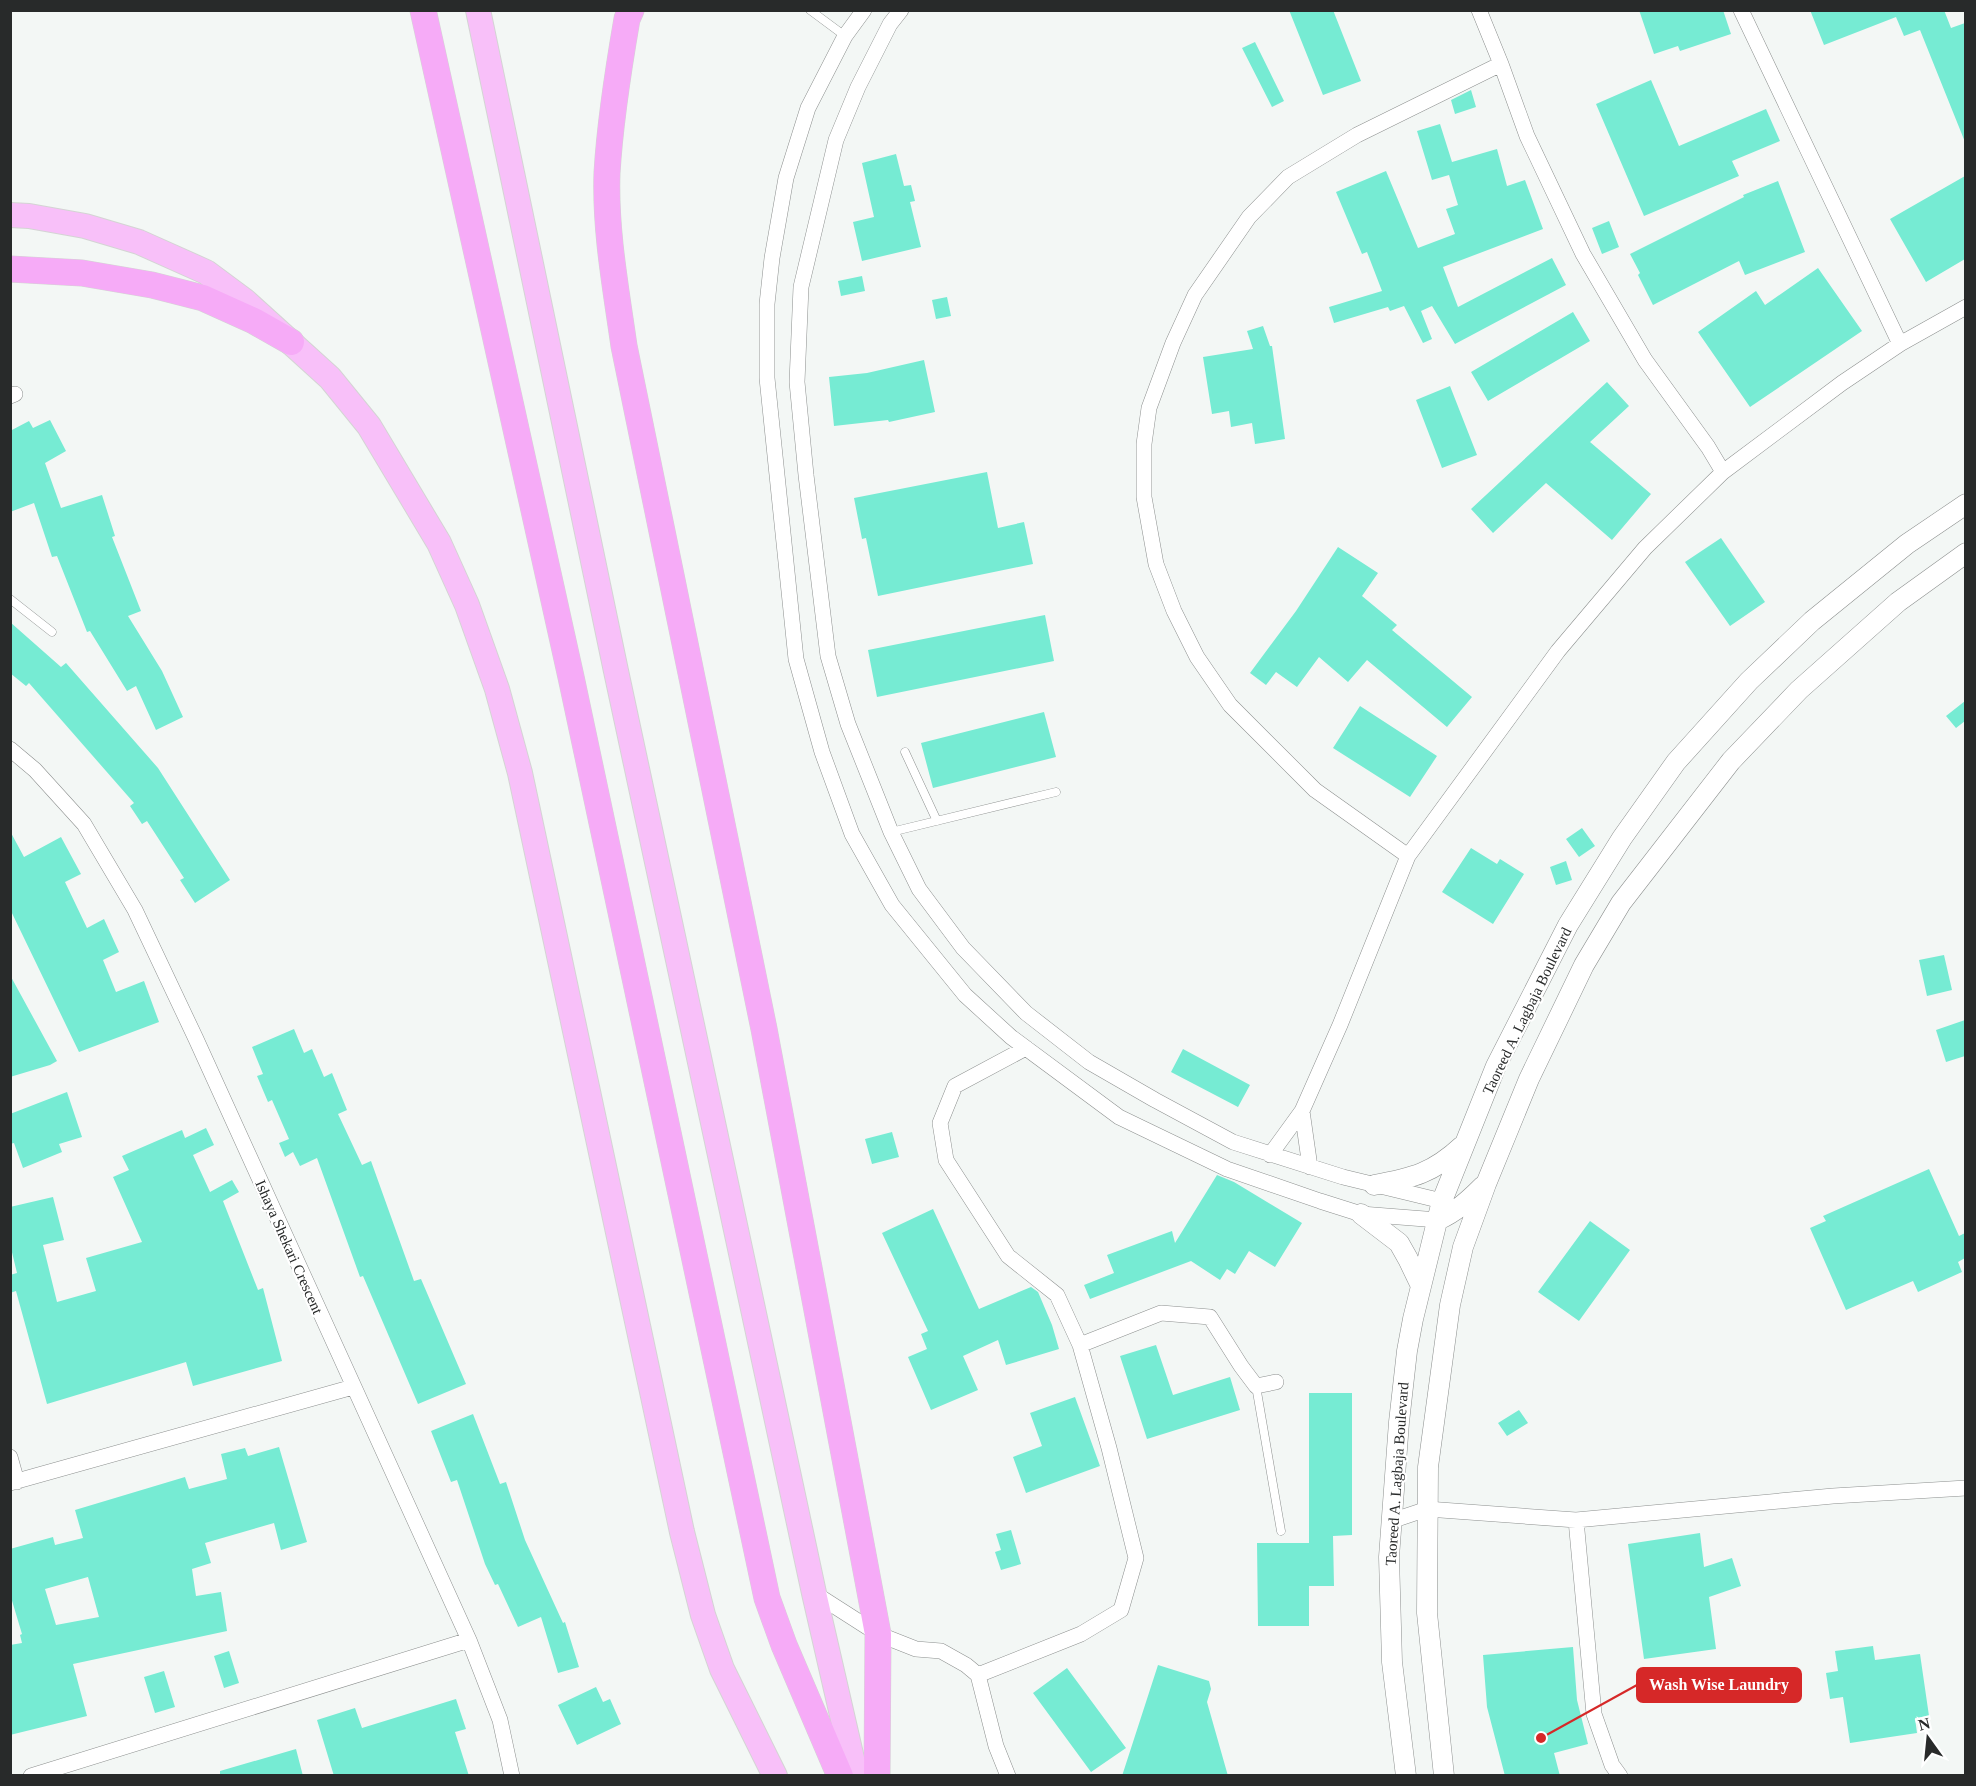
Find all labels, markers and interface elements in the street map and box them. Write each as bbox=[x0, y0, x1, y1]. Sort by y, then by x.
street label: Taoreed A. Lagbaja Boulevard bbox=[1480, 924, 1575, 1097]
street label: Ishaya Shekari Crescent bbox=[252, 1178, 326, 1317]
street label: Taoreed A. Lagbaja Boulevard bbox=[1383, 1381, 1411, 1566]
callout: Wash Wise Laundry bbox=[1637, 1668, 1801, 1702]
text: Wash Wise Laundry bbox=[1649, 1676, 1789, 1694]
north arrow bbox=[1898, 1708, 1958, 1768]
text: N bbox=[1916, 1714, 1932, 1734]

